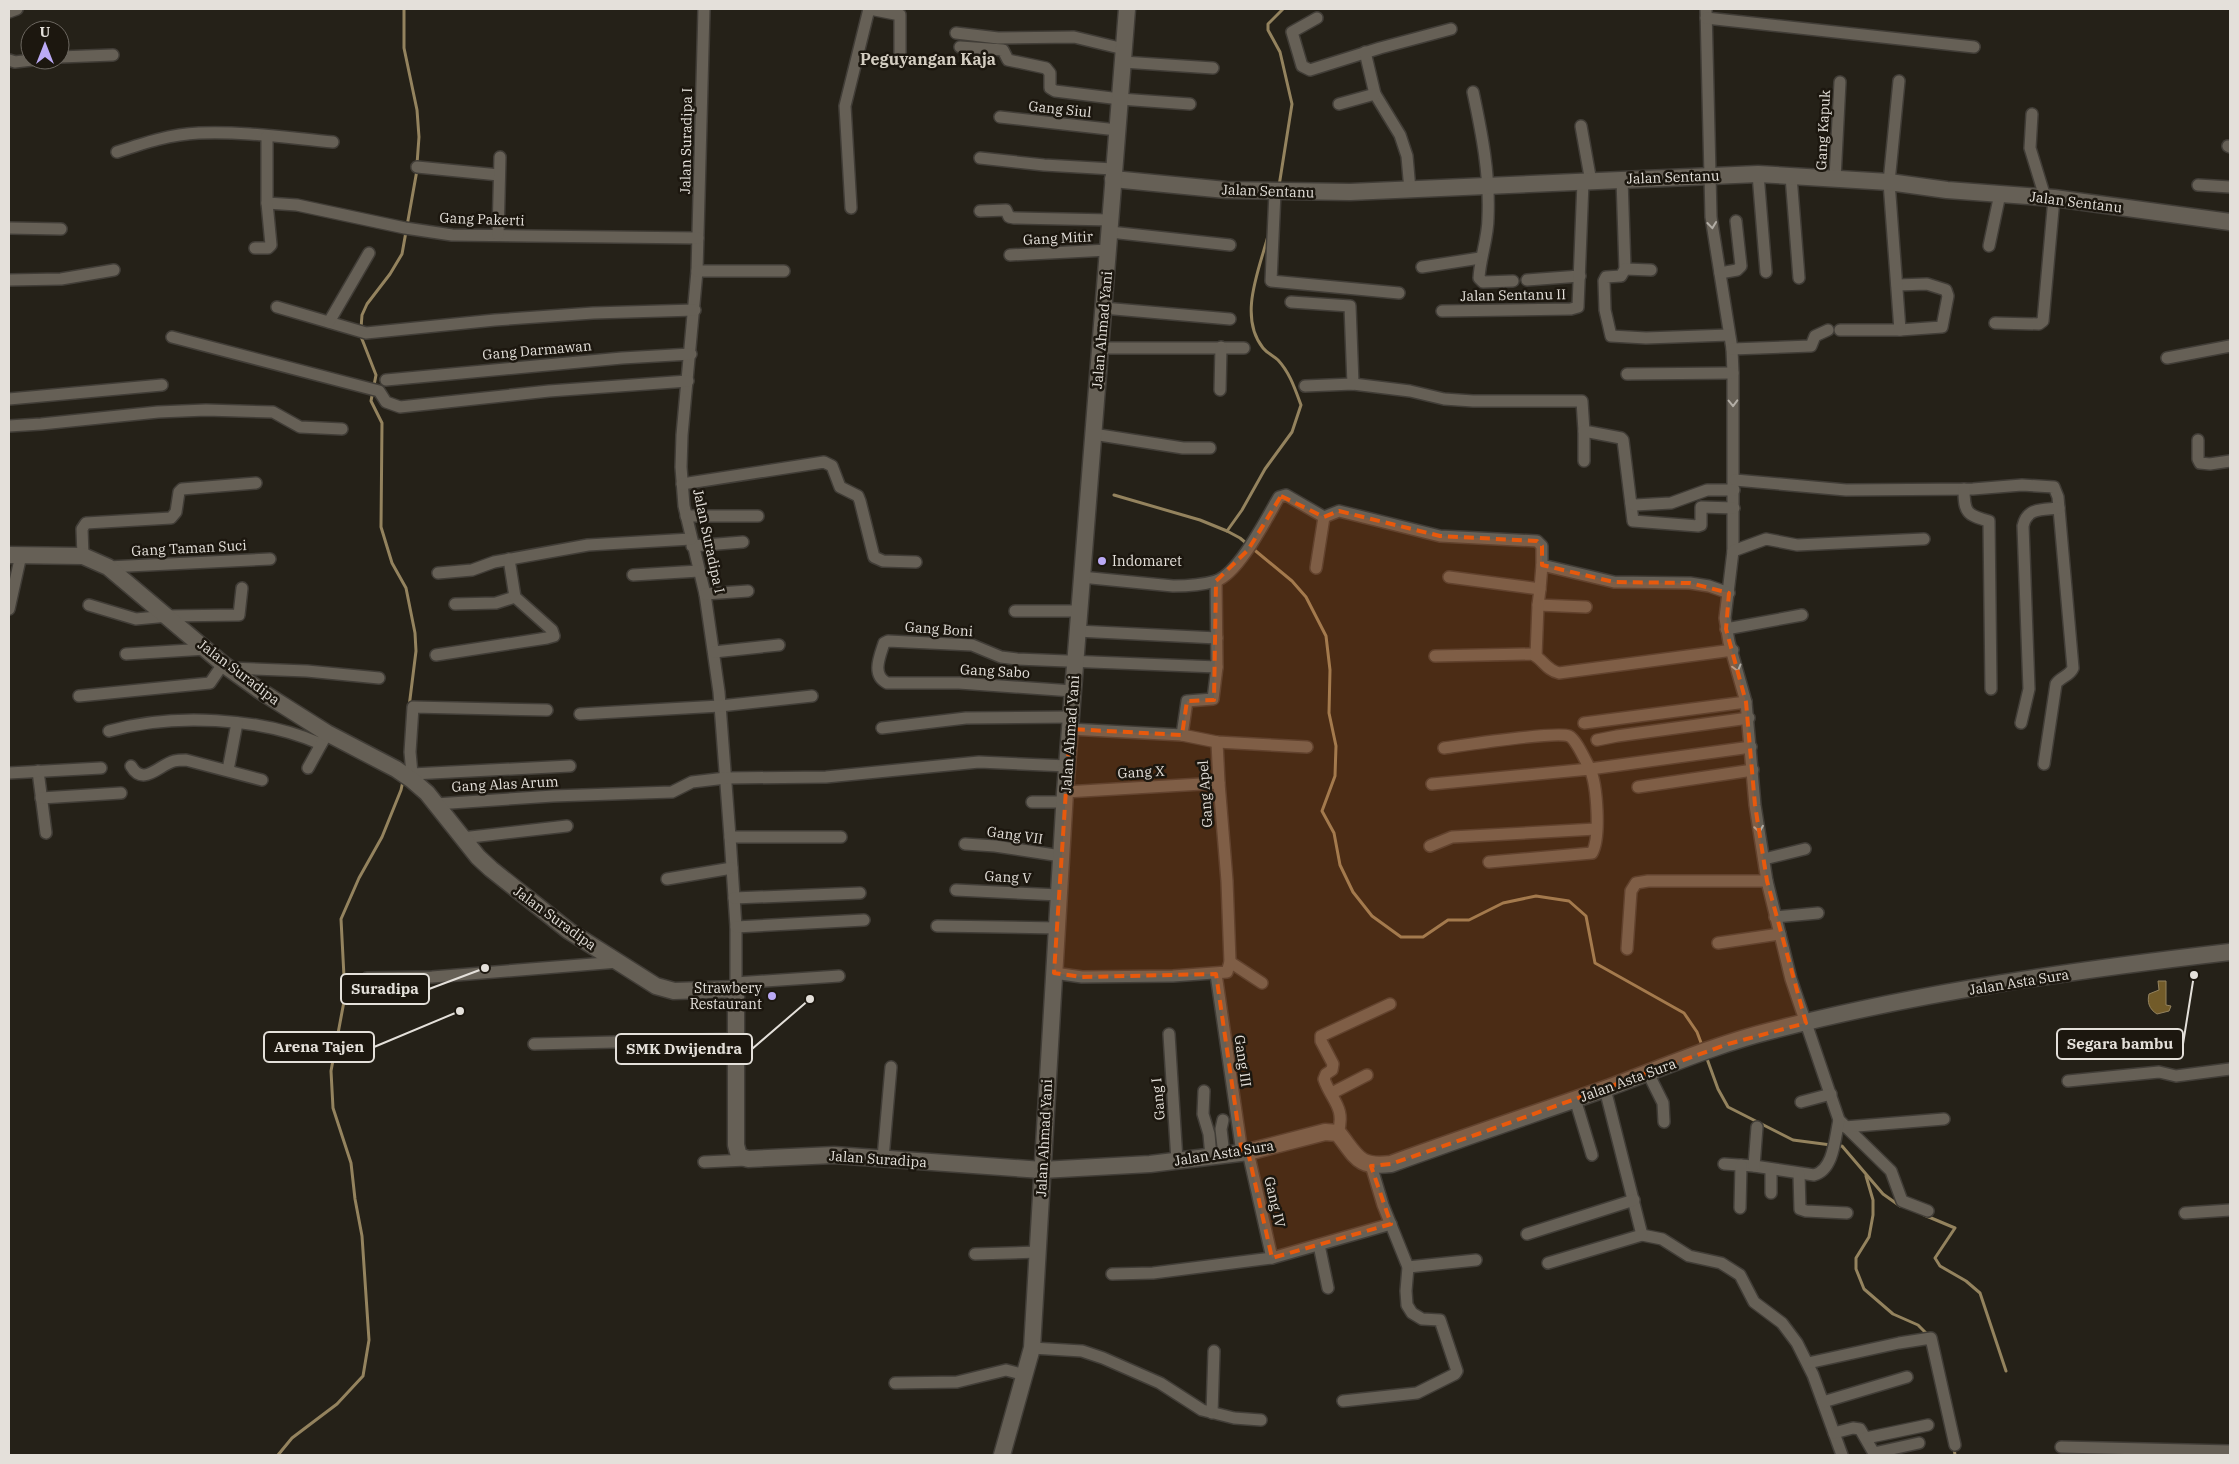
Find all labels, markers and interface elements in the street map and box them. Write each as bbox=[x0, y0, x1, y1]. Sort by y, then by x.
north arrow bbox=[20, 20, 70, 70]
text: U bbox=[40, 23, 51, 41]
district label: Peguyangan Kaja bbox=[860, 49, 996, 69]
street label: Jalan Suradipa I bbox=[676, 88, 696, 194]
street label: Gang Kapuk bbox=[1812, 89, 1834, 171]
street label: Gang Siul bbox=[1028, 97, 1092, 121]
street label: Jalan Sentanu bbox=[1626, 166, 1720, 188]
street label: Jalan Sentanu bbox=[1221, 180, 1315, 202]
street label: Jalan Sentanu bbox=[2029, 187, 2124, 217]
street label: Gang Pakerti bbox=[439, 209, 525, 229]
one-way arrow bbox=[1706, 221, 1717, 229]
street label: Gang Mitir bbox=[1023, 227, 1094, 249]
street label: Jalan Ahmad Yani bbox=[1088, 271, 1116, 389]
street label: Jalan Sentanu II bbox=[1460, 285, 1566, 305]
street label: Gang Darmawan bbox=[482, 336, 592, 364]
one-way arrow bbox=[1728, 399, 1739, 407]
street label: Jalan Suradipa I bbox=[689, 487, 729, 595]
street label: Gang Taman Suci bbox=[131, 536, 247, 560]
place label: Indomaret bbox=[1112, 552, 1182, 570]
marker: Indomaret bbox=[1096, 555, 1108, 567]
street label: Gang Boni bbox=[904, 618, 974, 640]
street label: Jalan Suradipa bbox=[194, 635, 284, 709]
street label: Gang Sabo bbox=[960, 660, 1030, 682]
one-way arrow bbox=[1732, 663, 1742, 672]
street label: Jalan Ahmad Yani bbox=[1057, 675, 1083, 793]
street label: Gang Apel bbox=[1194, 760, 1216, 828]
street label: Gang X bbox=[1117, 762, 1166, 782]
street label: Gang Alas Arum bbox=[451, 772, 559, 796]
street label: Gang VII bbox=[986, 822, 1044, 848]
one-way arrow bbox=[1753, 824, 1763, 833]
street label: Gang V bbox=[984, 867, 1032, 887]
street label: Jalan Suradipa bbox=[510, 882, 600, 954]
street label: Jalan Asta Sura bbox=[1968, 965, 2071, 999]
callout: Suradipa bbox=[341, 974, 429, 1004]
text: Suradipa bbox=[351, 979, 419, 998]
place label: Strawbery Restaurant bbox=[690, 979, 763, 1013]
marker: Strawbery Restaurant bbox=[766, 990, 778, 1002]
callout: Segara bambu bbox=[2057, 1029, 2183, 1059]
callout: Arena Tajen bbox=[264, 1032, 374, 1062]
callout: SMK Dwijendra bbox=[616, 1034, 752, 1064]
street label: Gang III bbox=[1230, 1034, 1256, 1088]
text: Segara bambu bbox=[2067, 1034, 2173, 1053]
text: Arena Tajen bbox=[274, 1037, 364, 1056]
text: SMK Dwijendra bbox=[626, 1039, 742, 1058]
street label: Jalan Asta Sura bbox=[1577, 1054, 1679, 1106]
street label: Gang I bbox=[1147, 1077, 1169, 1121]
street label: Jalan Ahmad Yani bbox=[1032, 1079, 1056, 1197]
street label: Jalan Asta Sura bbox=[1173, 1136, 1276, 1170]
street label: Jalan Suradipa bbox=[828, 1147, 928, 1171]
street label: Gang IV bbox=[1260, 1175, 1290, 1229]

